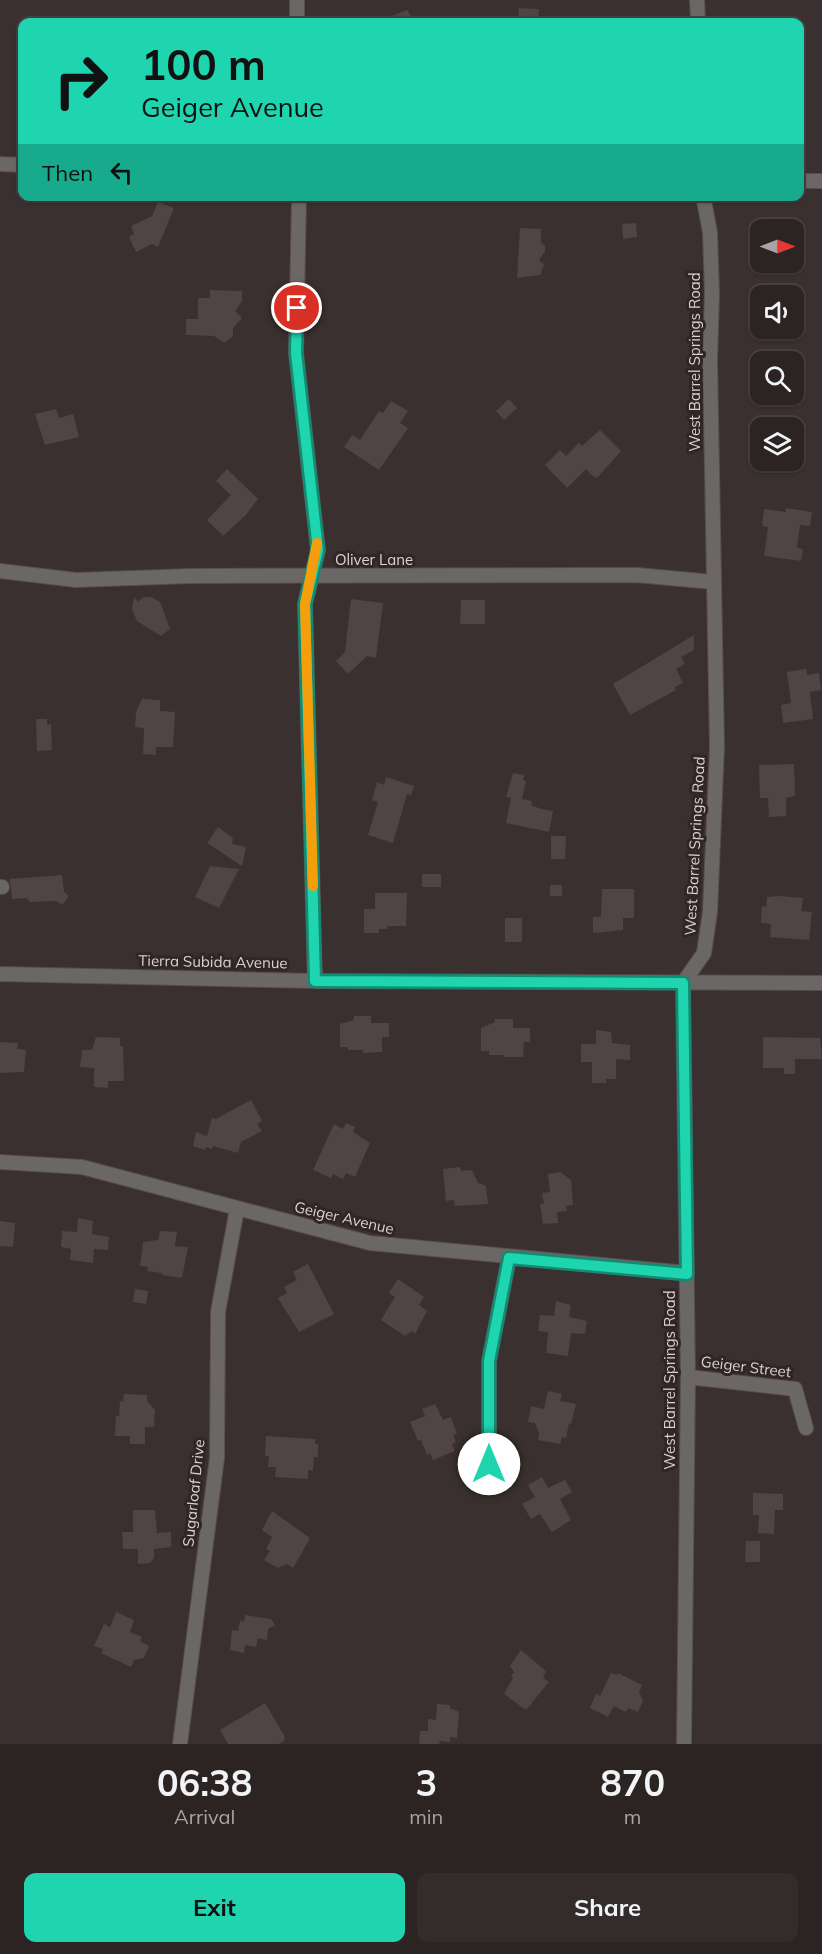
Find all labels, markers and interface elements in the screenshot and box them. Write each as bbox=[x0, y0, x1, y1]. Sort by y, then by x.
text: 100 m bbox=[141, 38, 266, 91]
icon: right bbox=[42, 42, 120, 120]
text: Geiger Avenue bbox=[141, 90, 324, 124]
icon: left bbox=[105, 156, 138, 189]
text: Then bbox=[42, 159, 93, 187]
north arrow bbox=[750, 219, 804, 273]
map controls bbox=[750, 219, 804, 471]
street label: West Barrel Springs Road bbox=[685, 272, 704, 452]
pin bbox=[271, 282, 322, 333]
button: sound bbox=[750, 285, 804, 339]
icon: arrive bbox=[280, 291, 313, 324]
button: search bbox=[750, 351, 804, 405]
button: layers bbox=[750, 417, 804, 471]
street label: Oliver Lane bbox=[335, 550, 413, 569]
street label: West Barrel Springs Road bbox=[680, 756, 709, 936]
street label: Tierra Subida Avenue bbox=[138, 951, 288, 972]
street label: Geiger Avenue bbox=[293, 1197, 396, 1238]
street label: West Barrel Springs Road bbox=[660, 1290, 679, 1470]
street label: Geiger Street bbox=[700, 1352, 792, 1381]
position arrow bbox=[457, 1432, 521, 1496]
street label: Sugarloaf Drive bbox=[178, 1438, 209, 1548]
text: 06:38 bbox=[157, 1760, 252, 1805]
text: 3 bbox=[415, 1760, 437, 1805]
text: 870 bbox=[600, 1760, 665, 1805]
text: Arrival bbox=[174, 1804, 235, 1829]
text: min bbox=[409, 1804, 443, 1829]
text: m bbox=[624, 1804, 641, 1829]
button: Exit bbox=[24, 1873, 405, 1942]
button: Share bbox=[417, 1873, 798, 1942]

